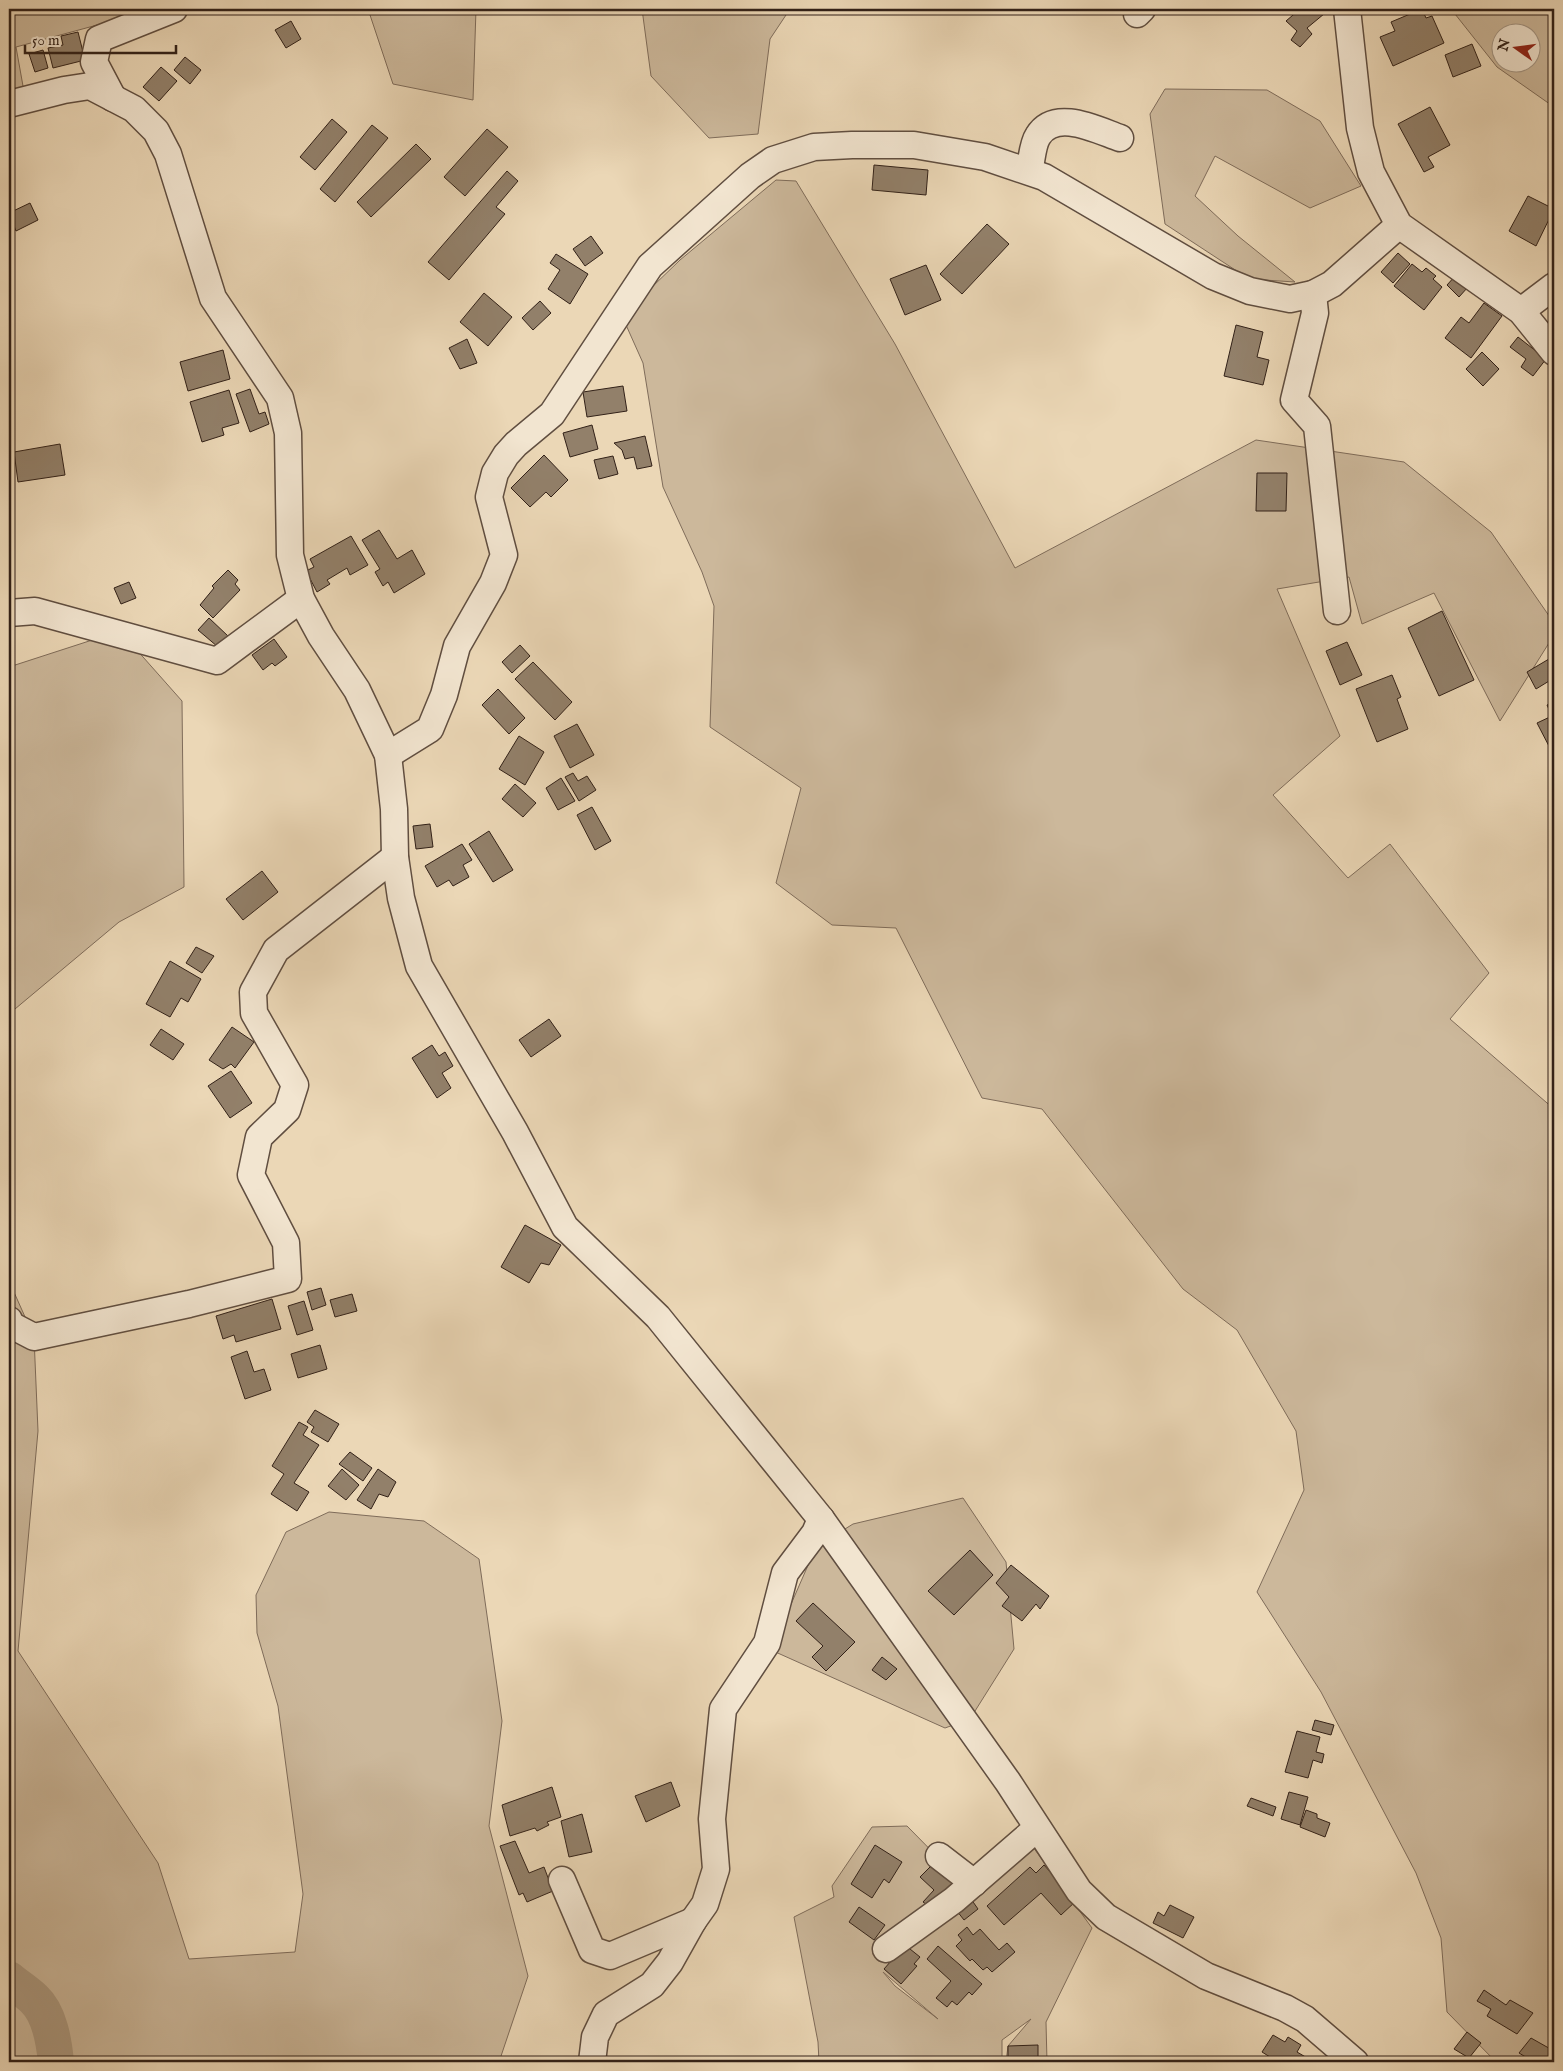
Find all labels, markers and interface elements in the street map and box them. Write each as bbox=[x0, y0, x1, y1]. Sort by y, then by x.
scale bar bbox=[25, 22, 176, 54]
north arrow bbox=[1490, 22, 1540, 72]
text: 50 m bbox=[32, 31, 60, 50]
text: N bbox=[1494, 37, 1515, 54]

